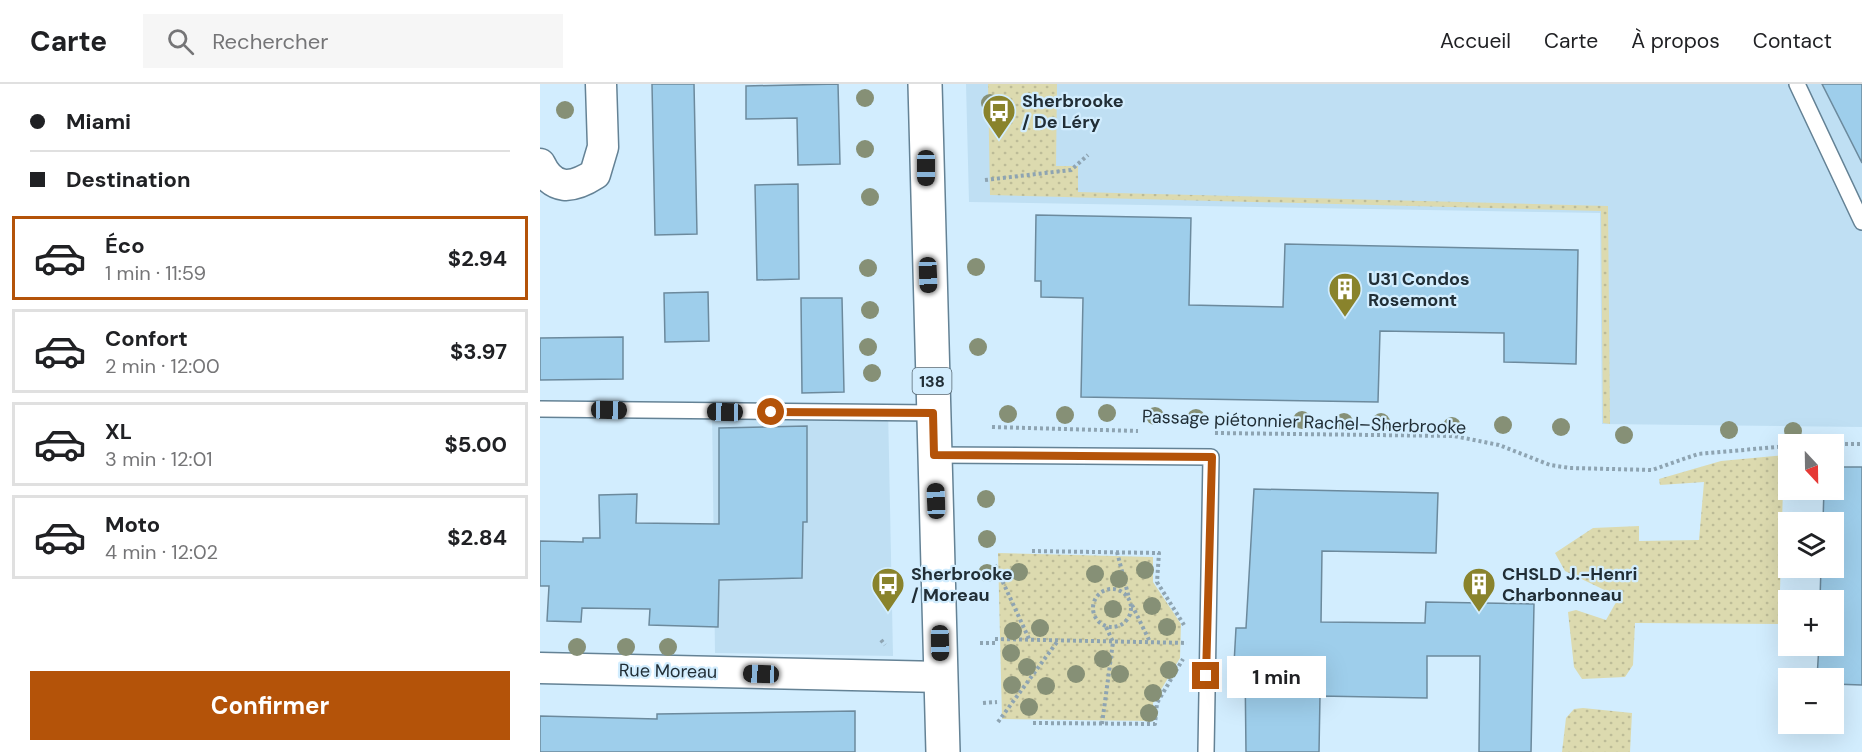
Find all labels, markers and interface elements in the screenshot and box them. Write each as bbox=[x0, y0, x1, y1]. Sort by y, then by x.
search box bbox=[143, 14, 563, 68]
text: Carte bbox=[30, 23, 107, 60]
icon: search bbox=[164, 25, 197, 58]
text: Rechercher bbox=[212, 27, 328, 56]
text: Accueil bbox=[1440, 27, 1511, 55]
text: Carte bbox=[1544, 27, 1598, 55]
text: À propos bbox=[1631, 27, 1720, 55]
text: Contact bbox=[1753, 27, 1832, 55]
place label: Sherbrooke / De Léry bbox=[1022, 89, 1124, 134]
bus stop icon: Sherbrooke / De Léry bbox=[981, 93, 1017, 140]
text: Miami bbox=[66, 107, 131, 136]
car bbox=[917, 150, 935, 186]
text: Destination bbox=[66, 165, 191, 194]
icon: car bbox=[33, 231, 87, 285]
text: Éco bbox=[105, 231, 145, 260]
text: $2.94 bbox=[448, 244, 507, 273]
car bbox=[918, 257, 938, 293]
text: 1 min · 11:59 bbox=[105, 260, 206, 286]
place label: U31 Condos Rosemont bbox=[1368, 267, 1470, 312]
building icon: U31 Condos Rosemont bbox=[1327, 271, 1363, 318]
icon: car bbox=[33, 324, 87, 378]
text: Confort bbox=[105, 324, 188, 353]
text: $3.97 bbox=[450, 337, 507, 366]
text: 2 min · 12:00 bbox=[105, 353, 220, 379]
road number: 138 bbox=[912, 368, 952, 394]
route start bbox=[757, 398, 784, 425]
car bbox=[591, 401, 627, 419]
car bbox=[707, 403, 743, 421]
street label: Passage piétonnier Rachel–Sherbrooke bbox=[1141, 404, 1467, 440]
icon: car bbox=[33, 417, 87, 471]
text: XL bbox=[105, 417, 132, 446]
text: $5.00 bbox=[444, 430, 507, 459]
north arrow bbox=[1778, 434, 1844, 500]
map controls bbox=[1778, 434, 1844, 734]
text: 3 min · 12:01 bbox=[105, 446, 213, 472]
car bbox=[926, 483, 946, 519]
icon: car bbox=[33, 510, 87, 564]
text: Moto bbox=[105, 510, 160, 539]
button: layers bbox=[1778, 512, 1844, 578]
text: $2.84 bbox=[447, 523, 507, 552]
text: 4 min · 12:02 bbox=[105, 539, 218, 565]
place label: Sherbrooke / Moreau bbox=[911, 562, 1013, 607]
place label: CHSLD J.-Henri Charbonneau bbox=[1502, 562, 1637, 607]
bus stop icon: Sherbrooke / Moreau bbox=[870, 566, 906, 613]
building icon: CHSLD J.-Henri Charbonneau bbox=[1461, 566, 1497, 613]
button: + bbox=[1778, 590, 1844, 656]
car bbox=[931, 625, 949, 661]
callout: 1 min bbox=[1227, 655, 1326, 697]
street label: Rue Moreau bbox=[619, 658, 717, 684]
route end bbox=[1192, 662, 1219, 689]
car bbox=[743, 664, 779, 684]
text: 1 min bbox=[1252, 664, 1301, 690]
button: − bbox=[1778, 668, 1844, 734]
button: Confirmer bbox=[30, 671, 510, 740]

